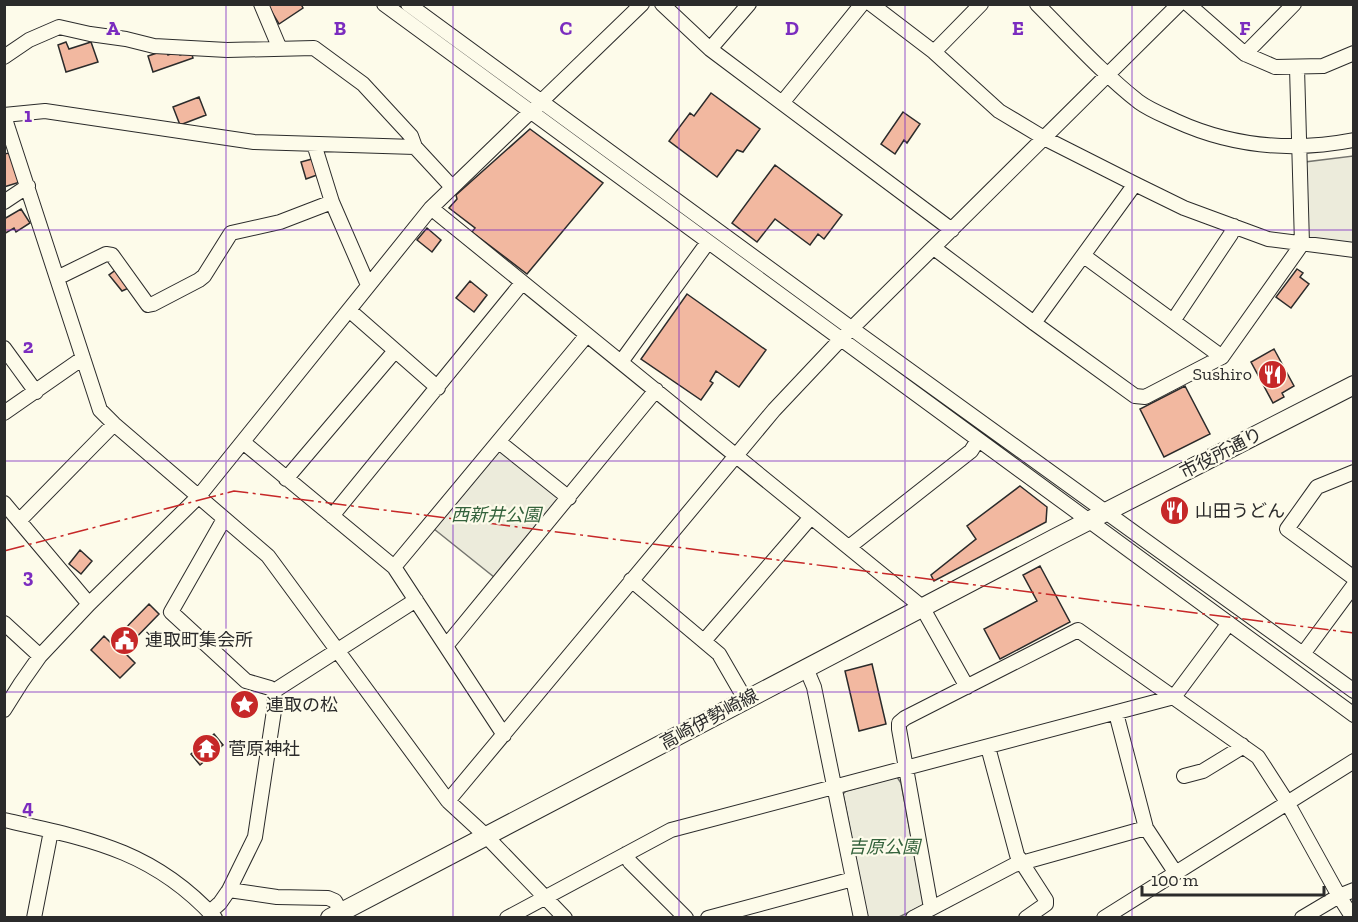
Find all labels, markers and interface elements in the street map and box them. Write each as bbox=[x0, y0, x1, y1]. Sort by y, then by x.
text: A bbox=[106, 16, 120, 40]
text: B bbox=[334, 16, 346, 40]
text: C bbox=[560, 16, 573, 40]
text: D bbox=[785, 16, 799, 40]
text: E bbox=[1012, 16, 1024, 40]
text: F bbox=[1239, 16, 1251, 40]
text: 1 bbox=[24, 103, 32, 127]
text: 2 bbox=[23, 334, 34, 358]
restaurant icon: Sushiro bbox=[1257, 358, 1289, 390]
place label: Sushiro bbox=[1193, 363, 1252, 385]
street label: 市役所通り bbox=[1176, 423, 1266, 483]
restaurant icon: 山田うどん bbox=[1158, 495, 1190, 527]
place label: 山田うどん bbox=[1195, 500, 1285, 522]
park label: 西新井公園 bbox=[451, 504, 544, 526]
text: 3 bbox=[23, 564, 34, 588]
public building icon: 連取町集会所 bbox=[108, 624, 140, 656]
place label: 連取町集会所 bbox=[145, 629, 253, 651]
street label: 高崎伊勢崎線 bbox=[656, 684, 762, 754]
place icon: 連取の松 bbox=[229, 689, 261, 721]
place label: 連取の松 bbox=[266, 694, 338, 716]
temple icon: 菅原神社 bbox=[191, 733, 223, 765]
place label: 菅原神社 bbox=[228, 738, 300, 760]
text: 4 bbox=[22, 795, 34, 819]
park label: 吉原公園 bbox=[848, 836, 923, 858]
scale bar bbox=[1142, 859, 1324, 897]
text: 100 m bbox=[1151, 869, 1199, 891]

